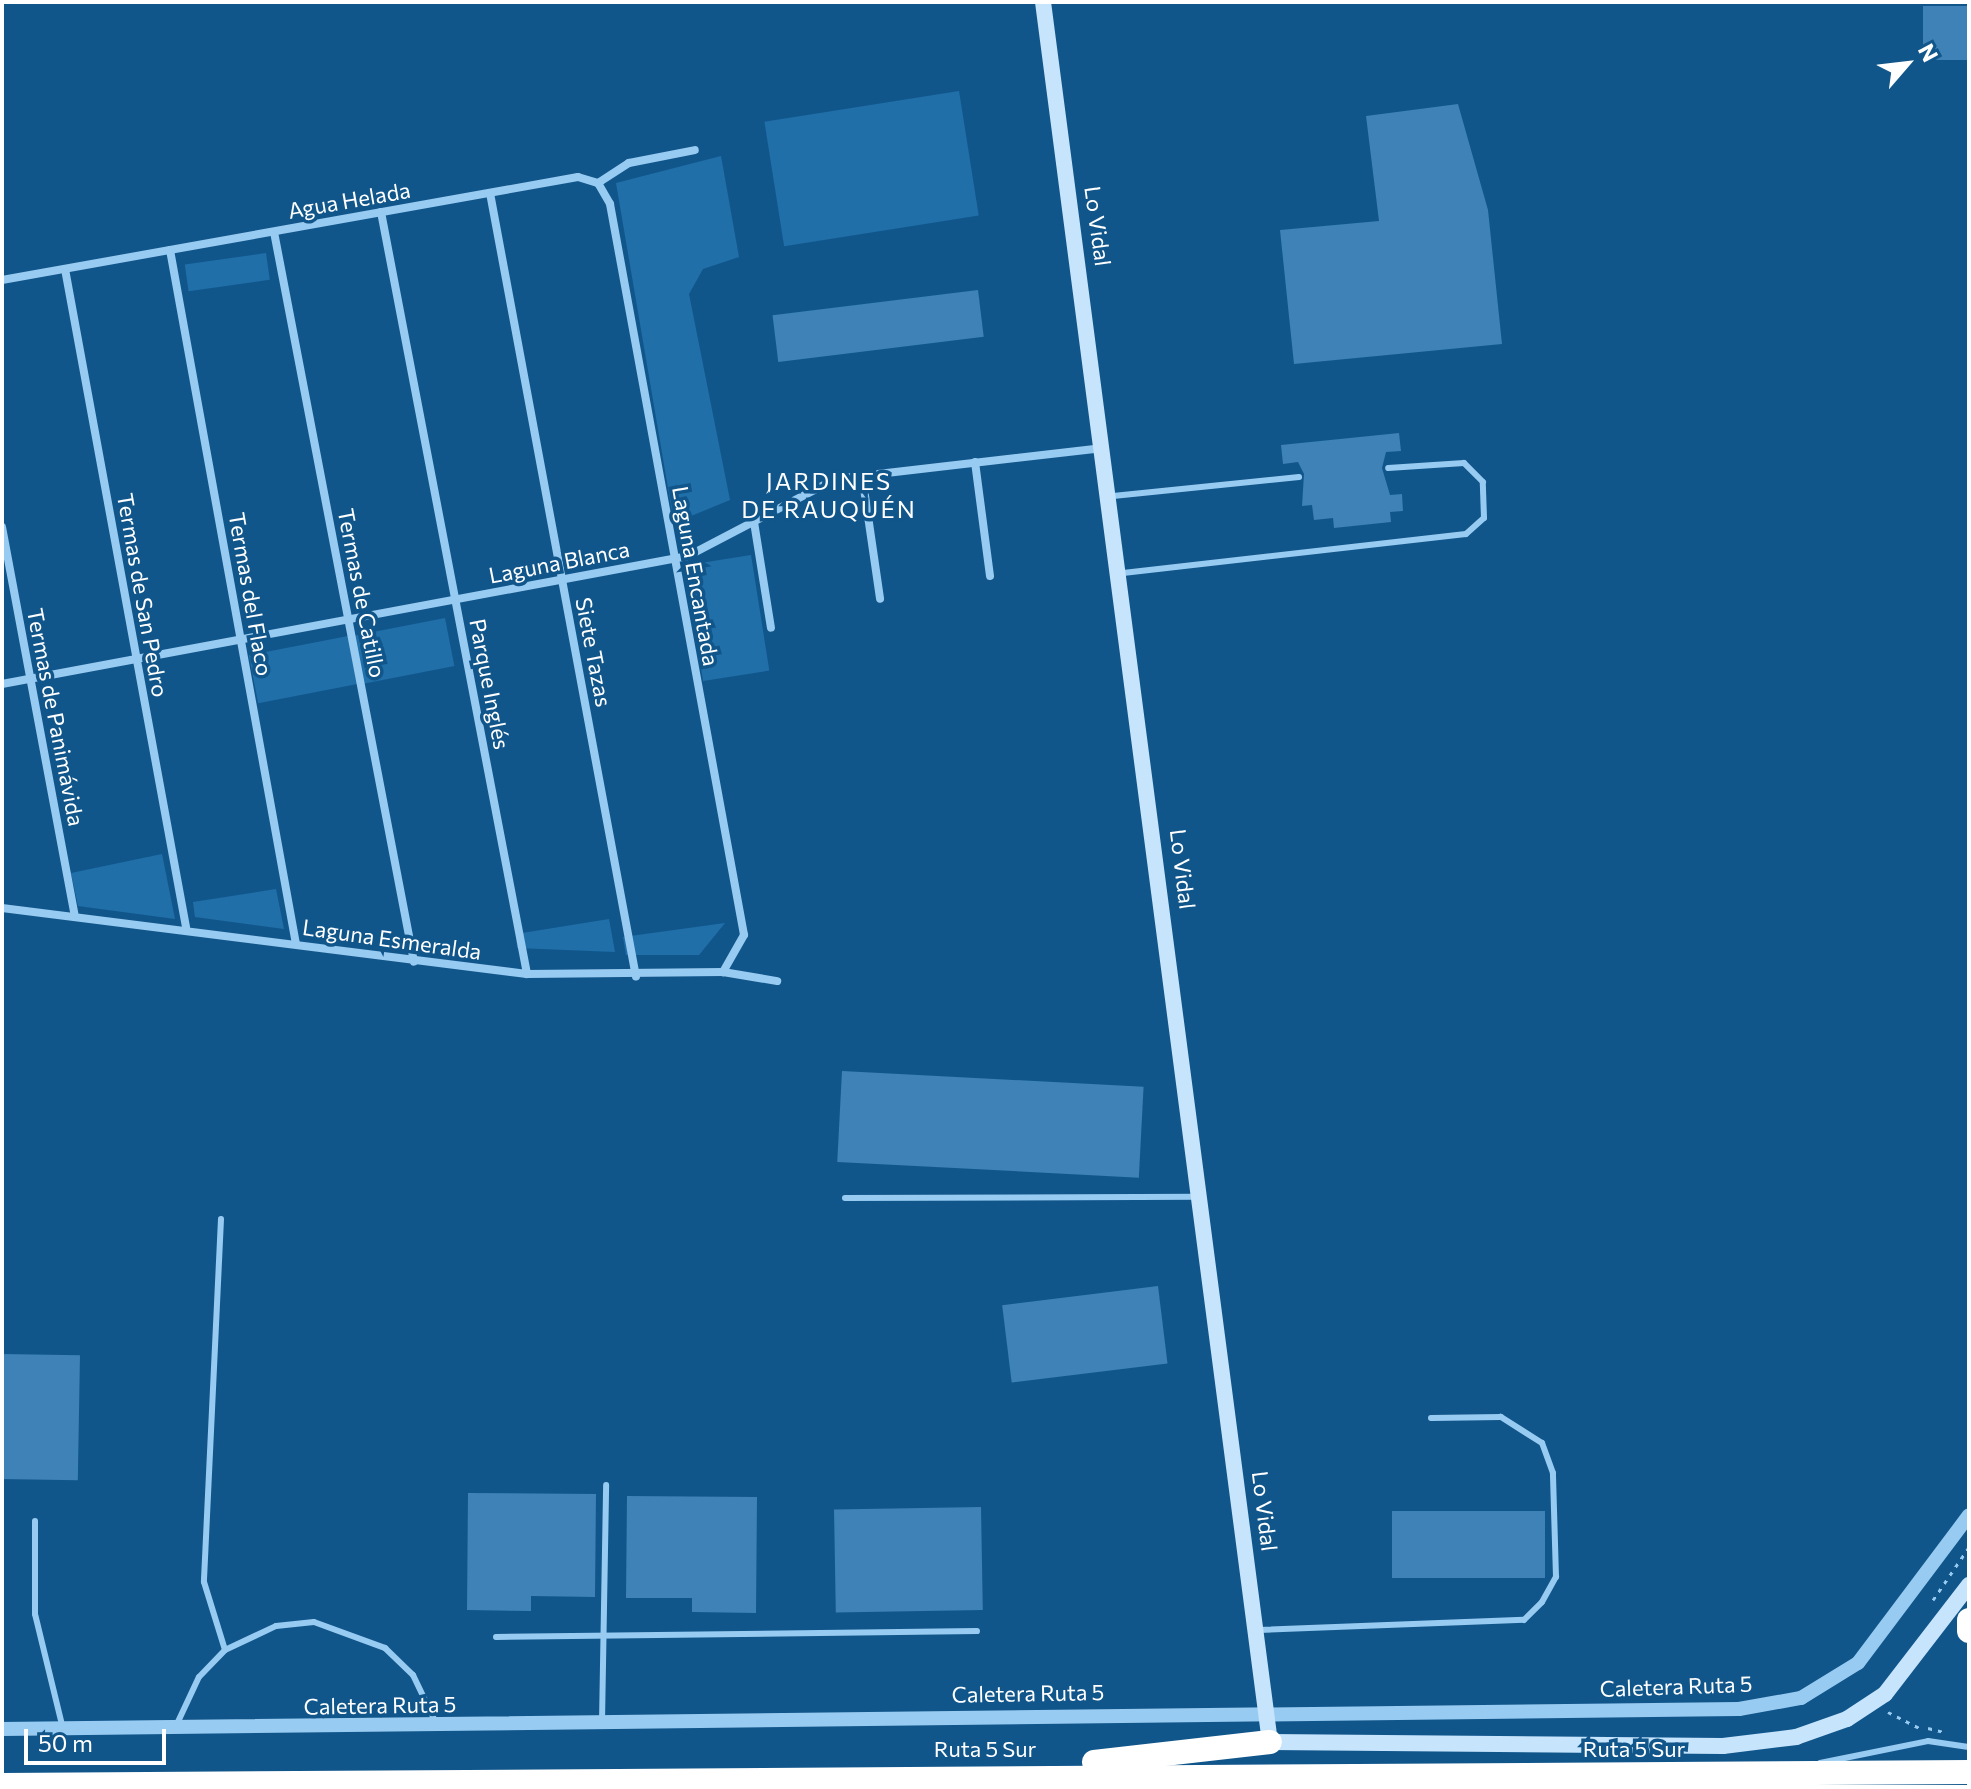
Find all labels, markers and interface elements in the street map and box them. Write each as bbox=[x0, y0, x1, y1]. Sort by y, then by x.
north arrow bbox=[1867, 24, 1947, 104]
text: N bbox=[1913, 39, 1944, 66]
street label: Agua Helada bbox=[286, 176, 412, 224]
street label: Lo Vidal bbox=[1079, 184, 1117, 268]
district label: JARDINES DE RAUQUÉN bbox=[741, 467, 917, 523]
street label: Laguna Encantada bbox=[667, 484, 725, 668]
street label: Termas de San Pedro bbox=[112, 491, 174, 699]
street label: Termas de Catillo bbox=[333, 506, 391, 680]
street label: Termas del Flaco bbox=[224, 510, 278, 678]
street label: Laguna Blanca bbox=[486, 535, 632, 589]
street label: Siete Tazas bbox=[570, 595, 618, 709]
street label: Termas de Panimávida bbox=[22, 606, 90, 828]
street label: Parque Inglés bbox=[464, 616, 516, 752]
street label: Lo Vidal bbox=[1165, 827, 1201, 911]
street label: Laguna Esmeralda bbox=[301, 913, 483, 965]
street label: Lo Vidal bbox=[1247, 1469, 1283, 1553]
street label: Caletera Ruta 5 bbox=[1599, 1670, 1753, 1702]
street label: Caletera Ruta 5 bbox=[951, 1678, 1105, 1708]
street label: Caletera Ruta 5 bbox=[303, 1690, 457, 1720]
scale bar bbox=[28, 1713, 170, 1763]
text: 50 m bbox=[38, 1728, 93, 1757]
street label: Ruta 5 Sur bbox=[934, 1736, 1036, 1762]
street label: Ruta 5 Sur bbox=[1583, 1736, 1685, 1762]

